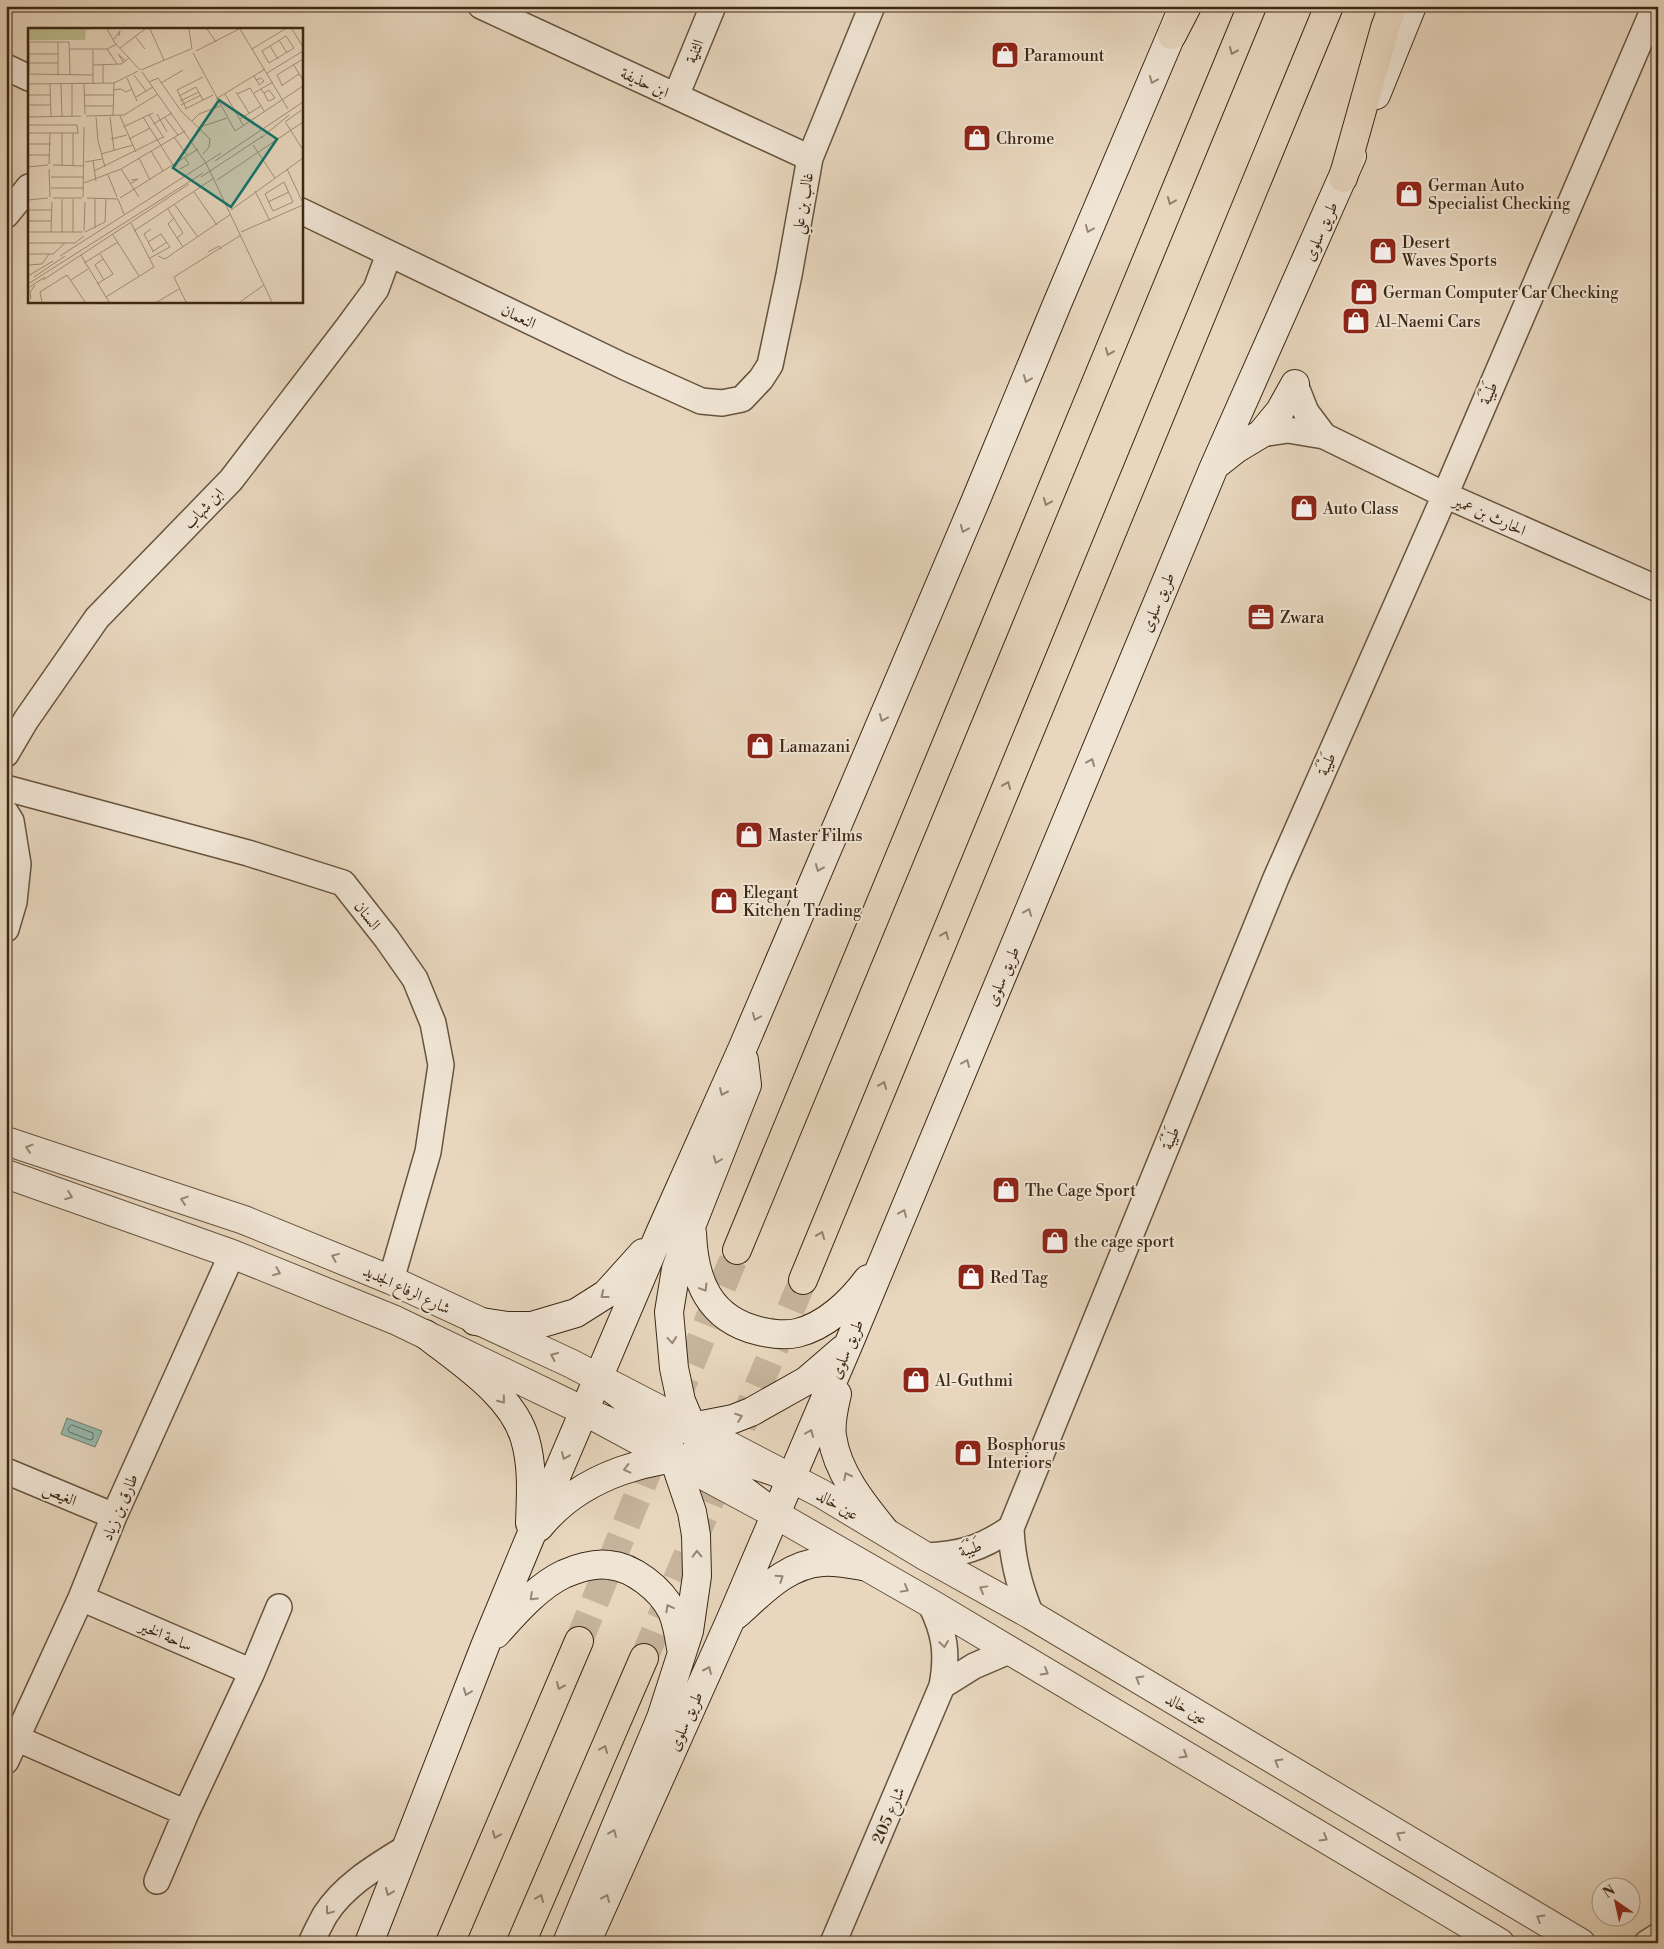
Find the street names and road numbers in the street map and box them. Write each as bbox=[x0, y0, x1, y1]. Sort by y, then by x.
street label: الثنية bbox=[681, 36, 709, 66]
street label: ابن حذيفة bbox=[617, 63, 672, 103]
street label: غالب بن علي bbox=[788, 171, 823, 236]
street label: طريق سلوى bbox=[1299, 199, 1343, 264]
street label: النعمان bbox=[498, 300, 539, 334]
street label: طَيْبَة bbox=[1473, 378, 1503, 408]
street label: ابن شهاب bbox=[179, 484, 228, 534]
street label: الحارث بن عمير bbox=[1448, 490, 1529, 541]
street label: طريق سلوى bbox=[1136, 569, 1179, 635]
street label: طَيْبَة bbox=[1311, 749, 1341, 779]
street label: السنان bbox=[349, 897, 385, 934]
street label: طريق سلوى bbox=[981, 943, 1024, 1009]
street label: طَيْبَة bbox=[1156, 1123, 1184, 1153]
street label: شارع الرفاع الجديد bbox=[358, 1261, 454, 1322]
street label: طريق سلوى bbox=[825, 1316, 868, 1382]
street label: طارق بن زياد bbox=[97, 1471, 143, 1544]
street label: الغيص bbox=[40, 1479, 80, 1511]
street label: عين خالد bbox=[813, 1485, 862, 1525]
street label: طَيْبَة bbox=[956, 1534, 984, 1562]
street label: ساحة الخير bbox=[134, 1615, 195, 1656]
street label: طريق سلوى bbox=[664, 1689, 708, 1754]
street label: عين خالد bbox=[1162, 1689, 1211, 1729]
street label: شارع 205 bbox=[868, 1784, 913, 1848]

